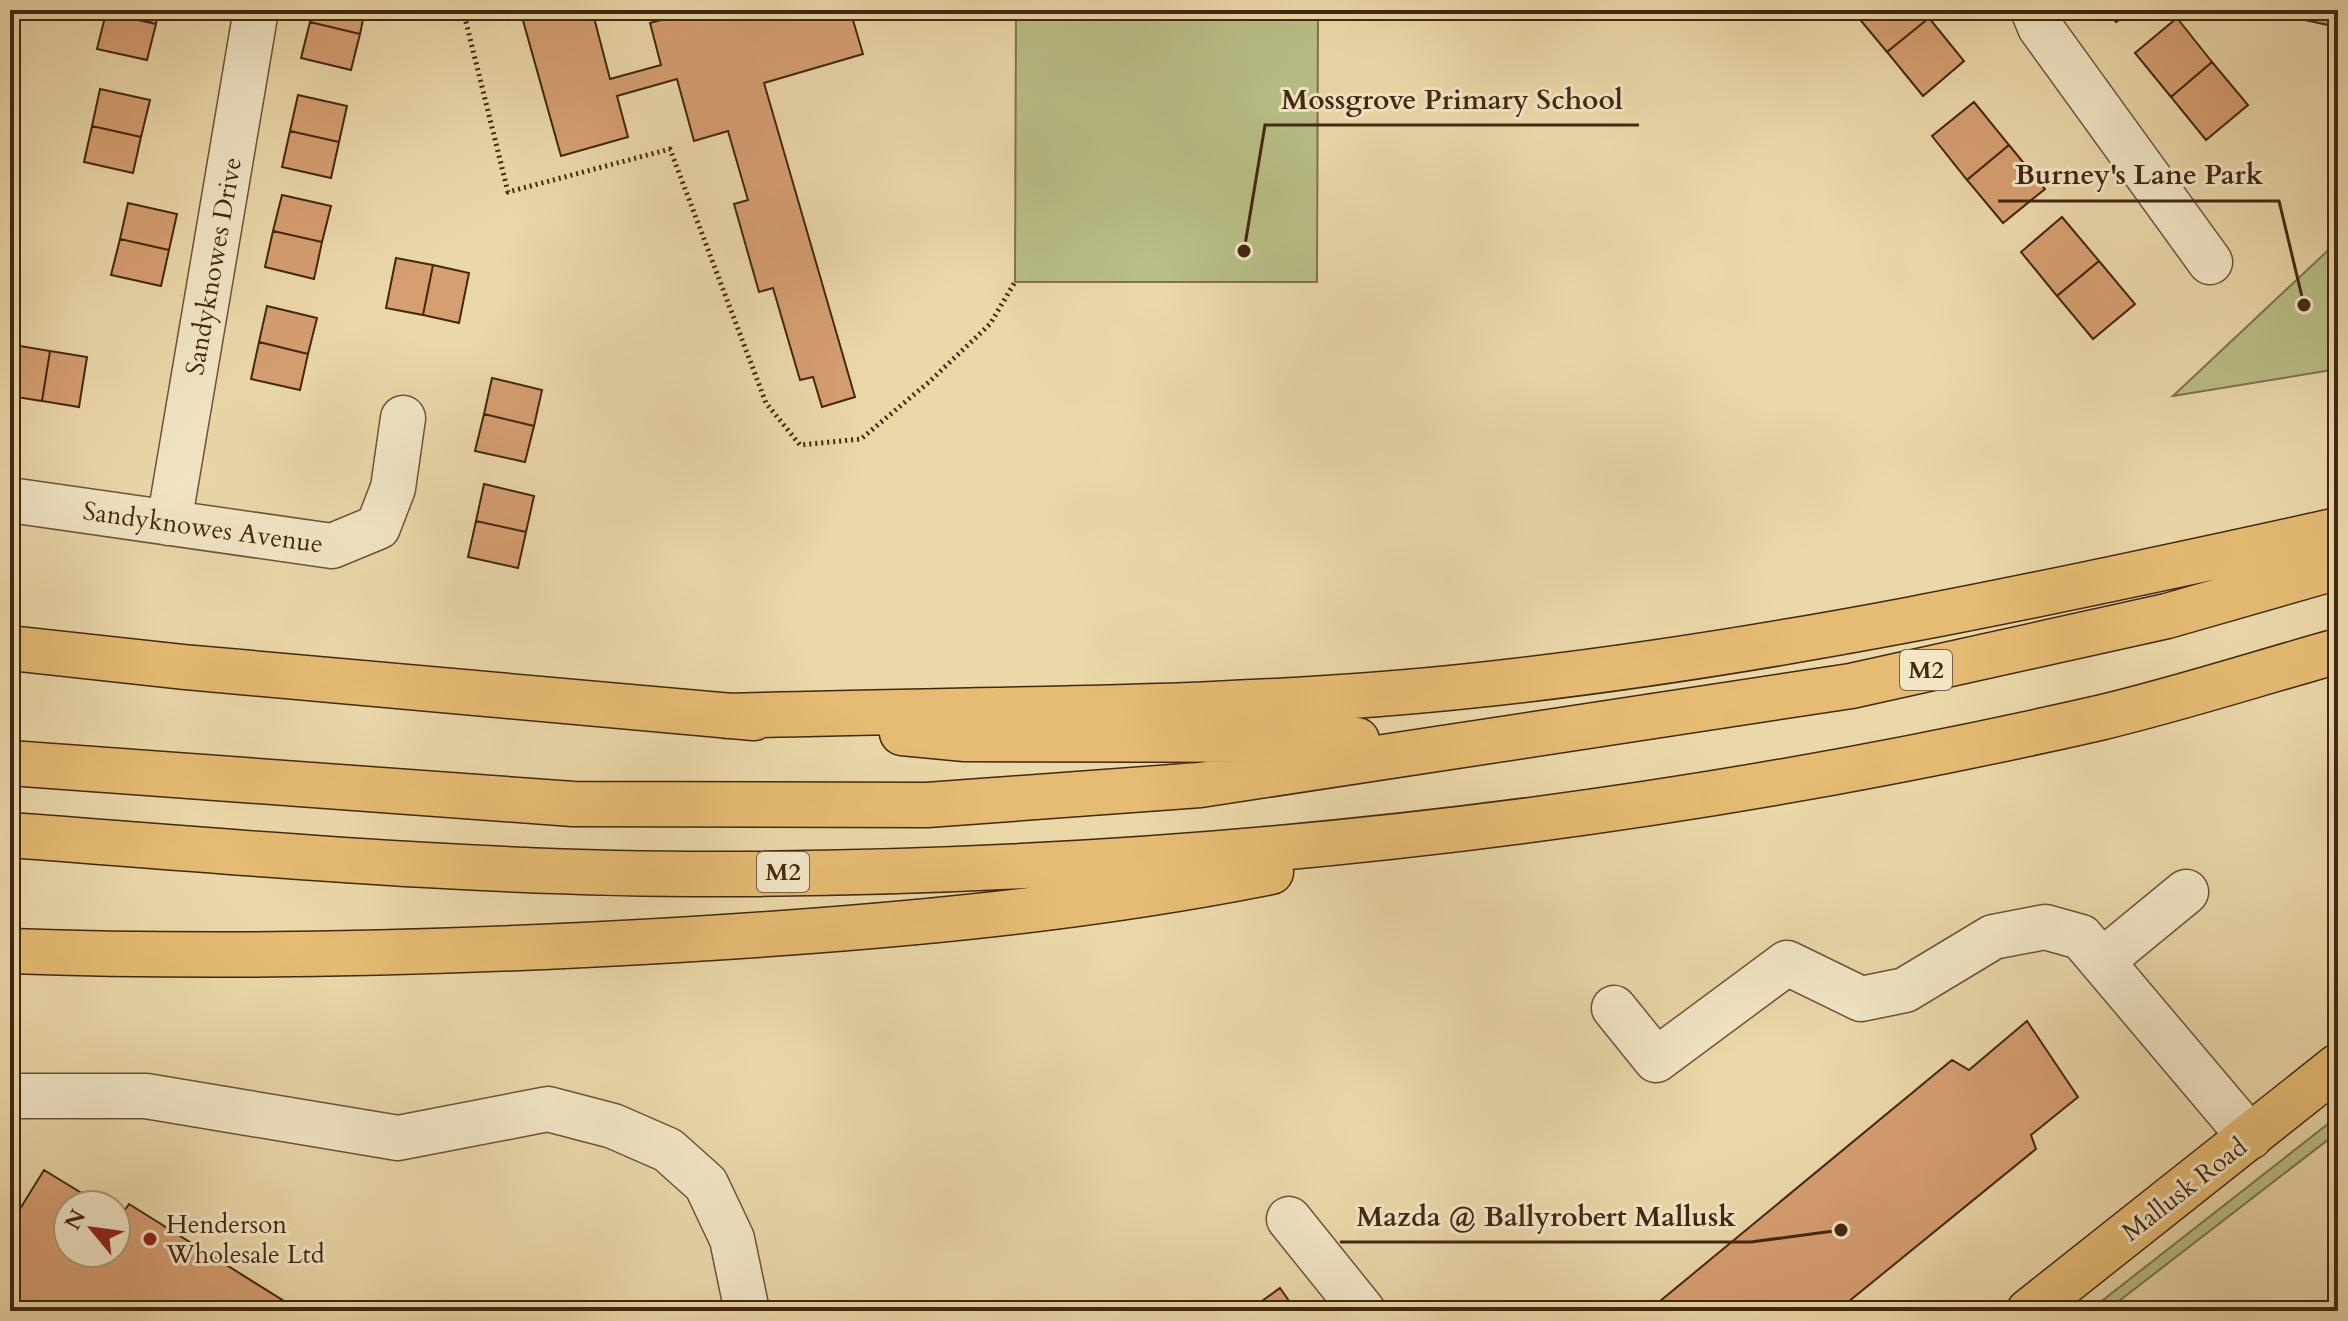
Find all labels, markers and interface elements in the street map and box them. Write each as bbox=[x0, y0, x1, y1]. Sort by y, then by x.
callout: Mossgrove Primary School bbox=[1265, 73, 1639, 125]
text: Mossgrove Primary School bbox=[1281, 81, 1623, 119]
callout: Burney's Lane Park bbox=[1998, 149, 2279, 201]
street label: Sandyknowes Drive bbox=[177, 154, 250, 378]
text: Burney's Lane Park bbox=[2015, 156, 2264, 194]
street label: Sandyknowes Avenue bbox=[81, 493, 325, 562]
road number: M2 bbox=[1900, 650, 1952, 690]
road number: M2 bbox=[757, 852, 809, 892]
street label: Mallusk Road bbox=[2114, 1129, 2254, 1249]
north arrow bbox=[52, 1189, 132, 1269]
callout: Mazda @ Ballyrobert Mallusk bbox=[1340, 1190, 1751, 1242]
text: Mazda @ Ballyrobert Mallusk bbox=[1356, 1198, 1736, 1236]
text: N bbox=[58, 1204, 93, 1235]
place label: Henderson Wholesale Ltd bbox=[165, 1207, 325, 1272]
marker: Henderson Wholesale Ltd bbox=[141, 1230, 159, 1248]

